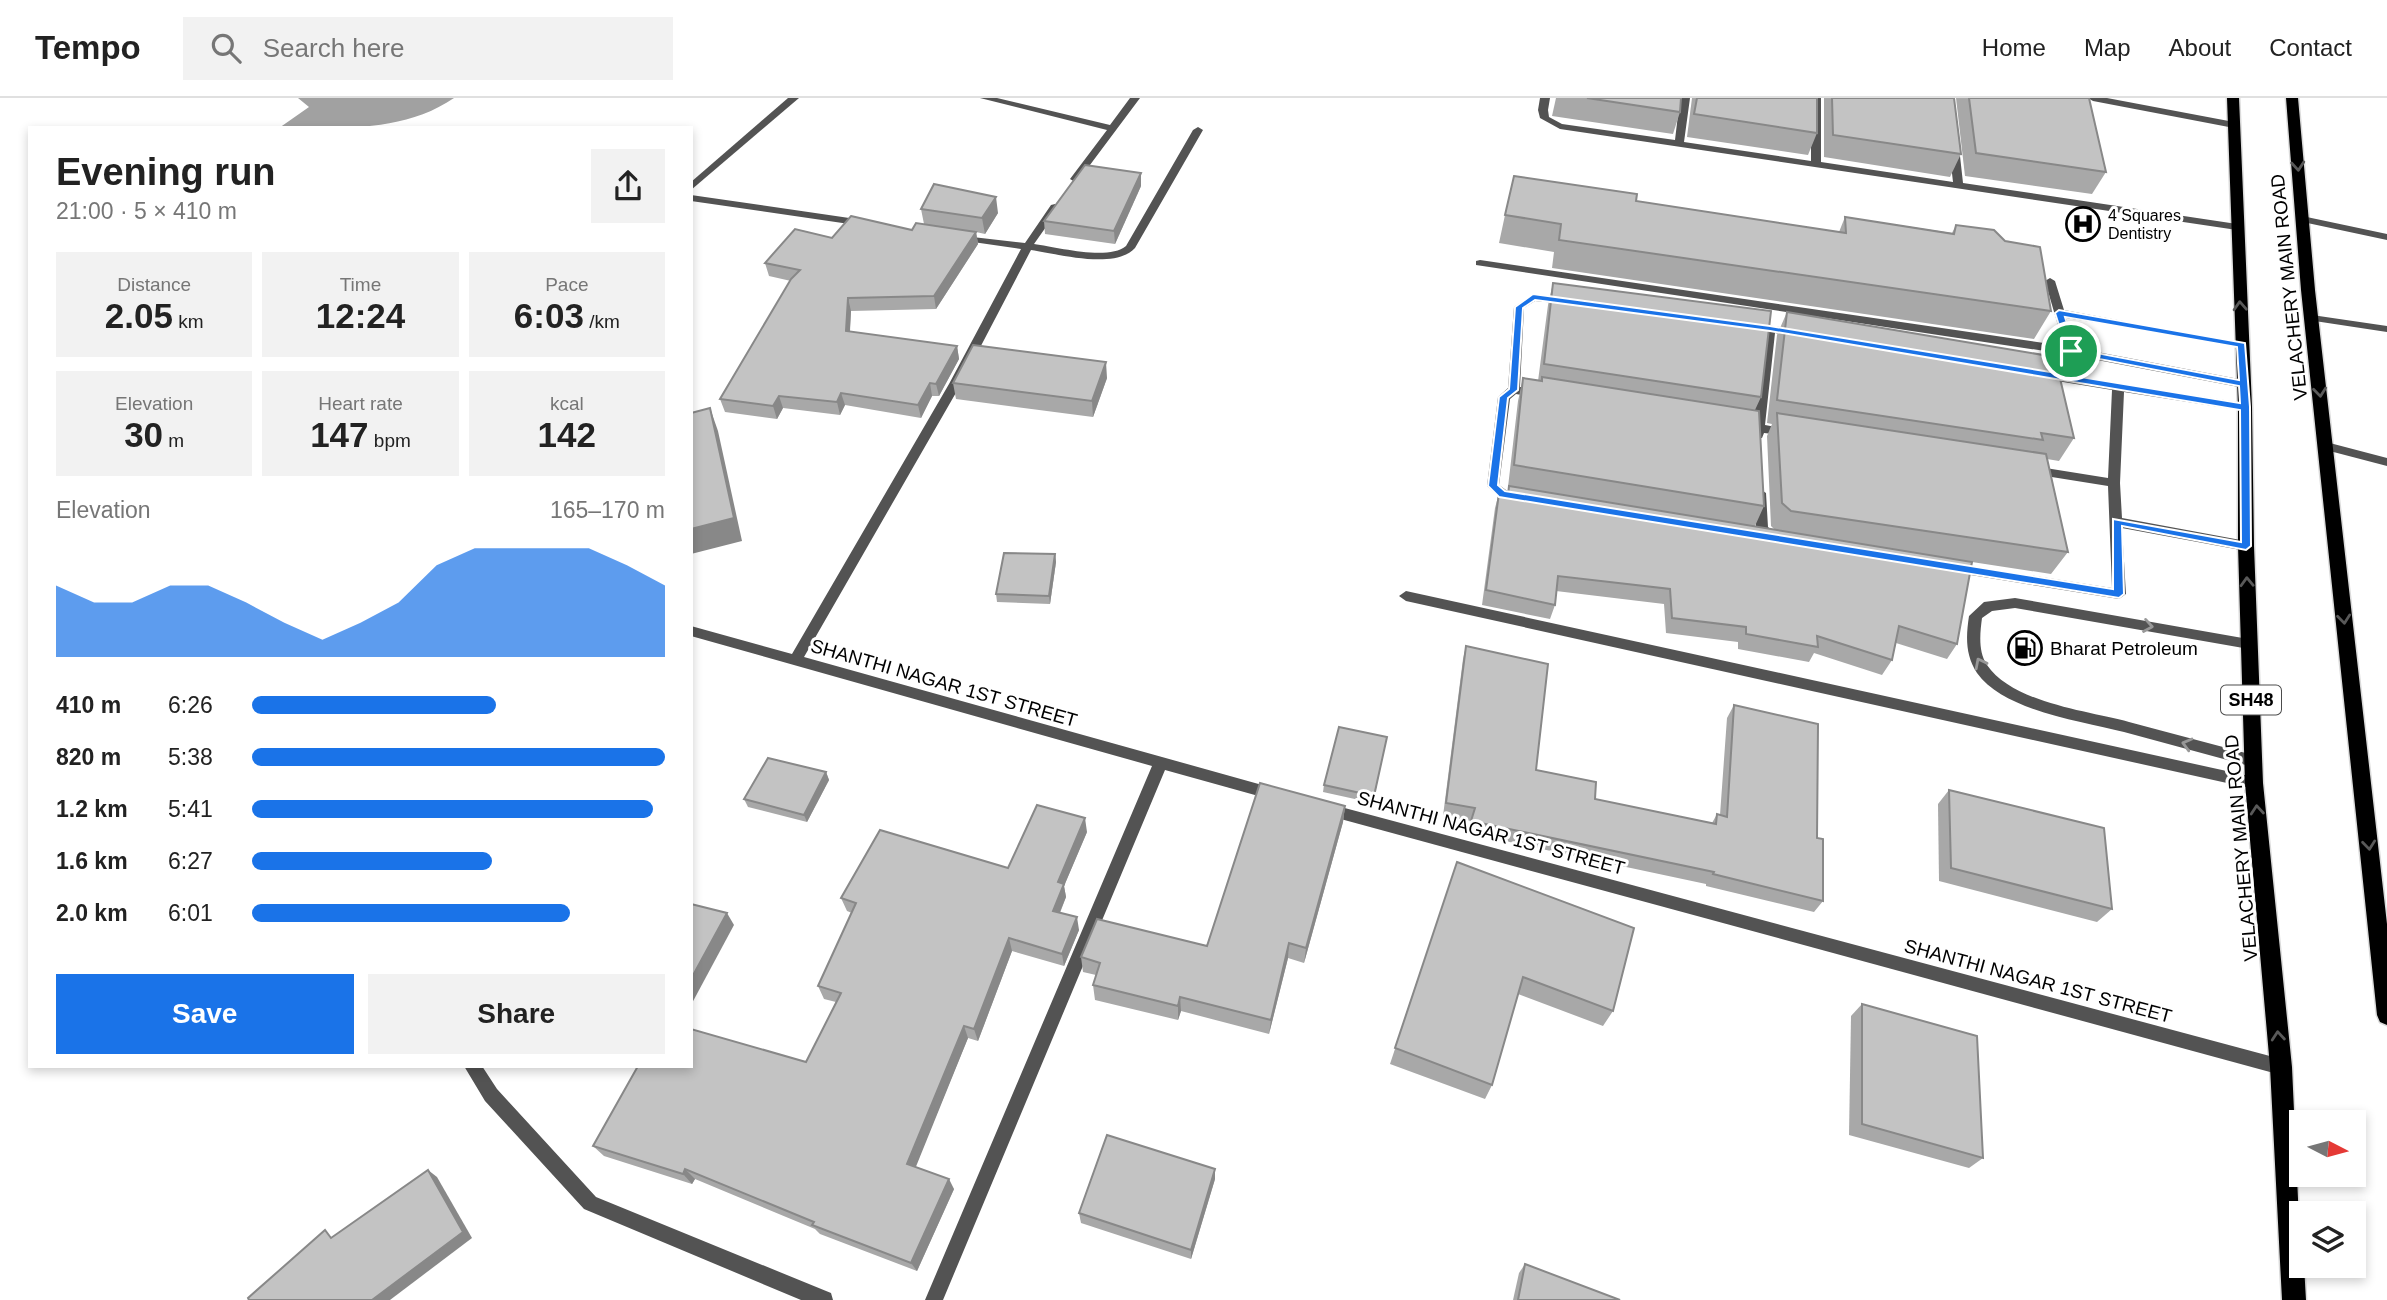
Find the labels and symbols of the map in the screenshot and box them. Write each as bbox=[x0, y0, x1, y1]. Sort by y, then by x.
one-way arrow bbox=[2290, 161, 2305, 172]
street label: VELACHERY MAIN ROAD bbox=[2267, 173, 2311, 401]
hospital icon: 4 Squares Dentistry bbox=[2064, 205, 2102, 243]
place label: 4 Squares Dentistry bbox=[2108, 207, 2181, 242]
one-way arrow bbox=[2232, 300, 2247, 311]
pin bbox=[2041, 321, 2101, 381]
one-way arrow bbox=[2312, 387, 2327, 398]
one-way arrow bbox=[2240, 577, 2255, 588]
one-way arrow bbox=[2337, 613, 2352, 624]
one-way arrow bbox=[2142, 618, 2154, 633]
fuel station icon: Bharat Petroleum bbox=[2006, 629, 2044, 667]
street label: SHANTHI NAGAR 1ST STREET bbox=[808, 635, 1080, 731]
place label: Bharat Petroleum bbox=[2050, 638, 2198, 659]
one-way arrow bbox=[1975, 658, 1989, 670]
road number: SH48 bbox=[2221, 686, 2281, 714]
street label: VELACHERY MAIN ROAD bbox=[2221, 734, 2261, 962]
one-way arrow bbox=[2181, 738, 2193, 752]
street label: SHANTHI NAGAR 1ST STREET bbox=[1355, 787, 1628, 879]
one-way arrow bbox=[2250, 804, 2265, 815]
one-way arrow bbox=[2361, 839, 2376, 851]
street label: SHANTHI NAGAR 1ST STREET bbox=[1902, 935, 2175, 1027]
one-way arrow bbox=[2271, 1030, 2286, 1042]
north arrow bbox=[2289, 1110, 2366, 1186]

